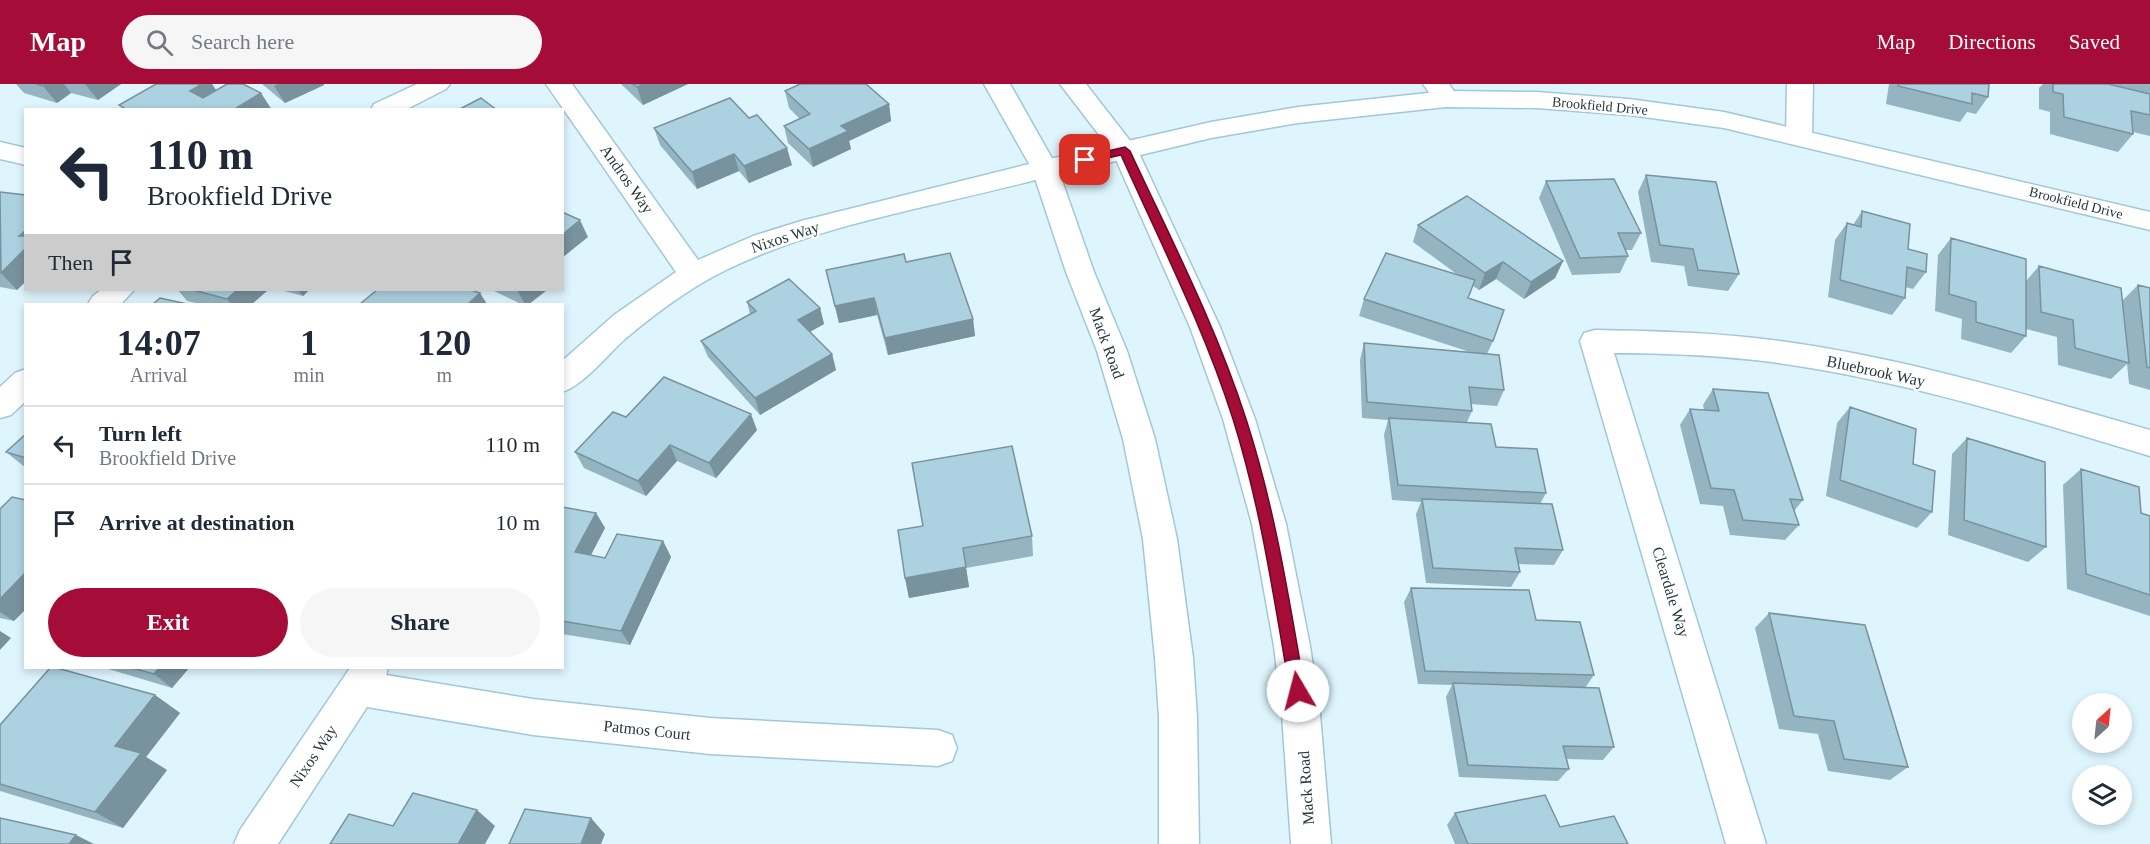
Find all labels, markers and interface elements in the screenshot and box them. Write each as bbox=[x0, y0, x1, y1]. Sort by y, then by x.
search box bbox=[122, 15, 542, 69]
text: Map bbox=[30, 26, 86, 57]
icon: search bbox=[143, 26, 176, 59]
text: Search here bbox=[191, 29, 294, 54]
text: Map bbox=[1877, 30, 1915, 54]
text: Directions bbox=[1948, 30, 2036, 54]
text: Saved bbox=[2069, 30, 2120, 54]
street label: Brookfield Drive bbox=[1552, 94, 1648, 118]
icon: left bbox=[48, 132, 126, 210]
text: 110 m bbox=[147, 132, 253, 178]
pin bbox=[1059, 134, 1110, 185]
street label: Andros Way bbox=[596, 141, 657, 217]
icon: arrive bbox=[1068, 143, 1101, 176]
text: Brookfield Drive bbox=[147, 181, 332, 211]
street label: Brookfield Drive bbox=[2028, 184, 2124, 222]
street label: Nixos Way bbox=[749, 218, 822, 257]
icon: arrive bbox=[105, 246, 138, 279]
text: Then bbox=[48, 250, 93, 275]
street label: Mack Road bbox=[1086, 305, 1128, 381]
text: 14:07 bbox=[117, 323, 201, 363]
text: 1 bbox=[300, 323, 318, 363]
text: 120 bbox=[417, 323, 471, 363]
street label: Bluebrook Way bbox=[1825, 352, 1927, 391]
text: Arrival bbox=[130, 364, 188, 386]
text: min bbox=[293, 364, 325, 386]
text: m bbox=[437, 364, 452, 386]
text: Turn left bbox=[99, 421, 182, 446]
icon: left bbox=[48, 429, 81, 462]
text: 110 m bbox=[485, 432, 540, 457]
text: Brookfield Drive bbox=[99, 447, 236, 469]
icon: arrive bbox=[48, 507, 81, 540]
text: Arrive at destination bbox=[99, 510, 295, 535]
text: 10 m bbox=[495, 510, 540, 535]
street label: Cleardale Way bbox=[1648, 545, 1693, 640]
button: Exit bbox=[48, 588, 288, 657]
button: Share bbox=[300, 588, 540, 657]
position arrow bbox=[1266, 659, 1330, 723]
north arrow bbox=[2072, 693, 2132, 753]
map controls bbox=[2072, 693, 2132, 825]
street label: Patmos Court bbox=[603, 717, 692, 743]
street label: Nixos Way bbox=[286, 722, 341, 791]
street label: Mack Road bbox=[1295, 750, 1317, 826]
button: layers bbox=[2072, 765, 2132, 825]

